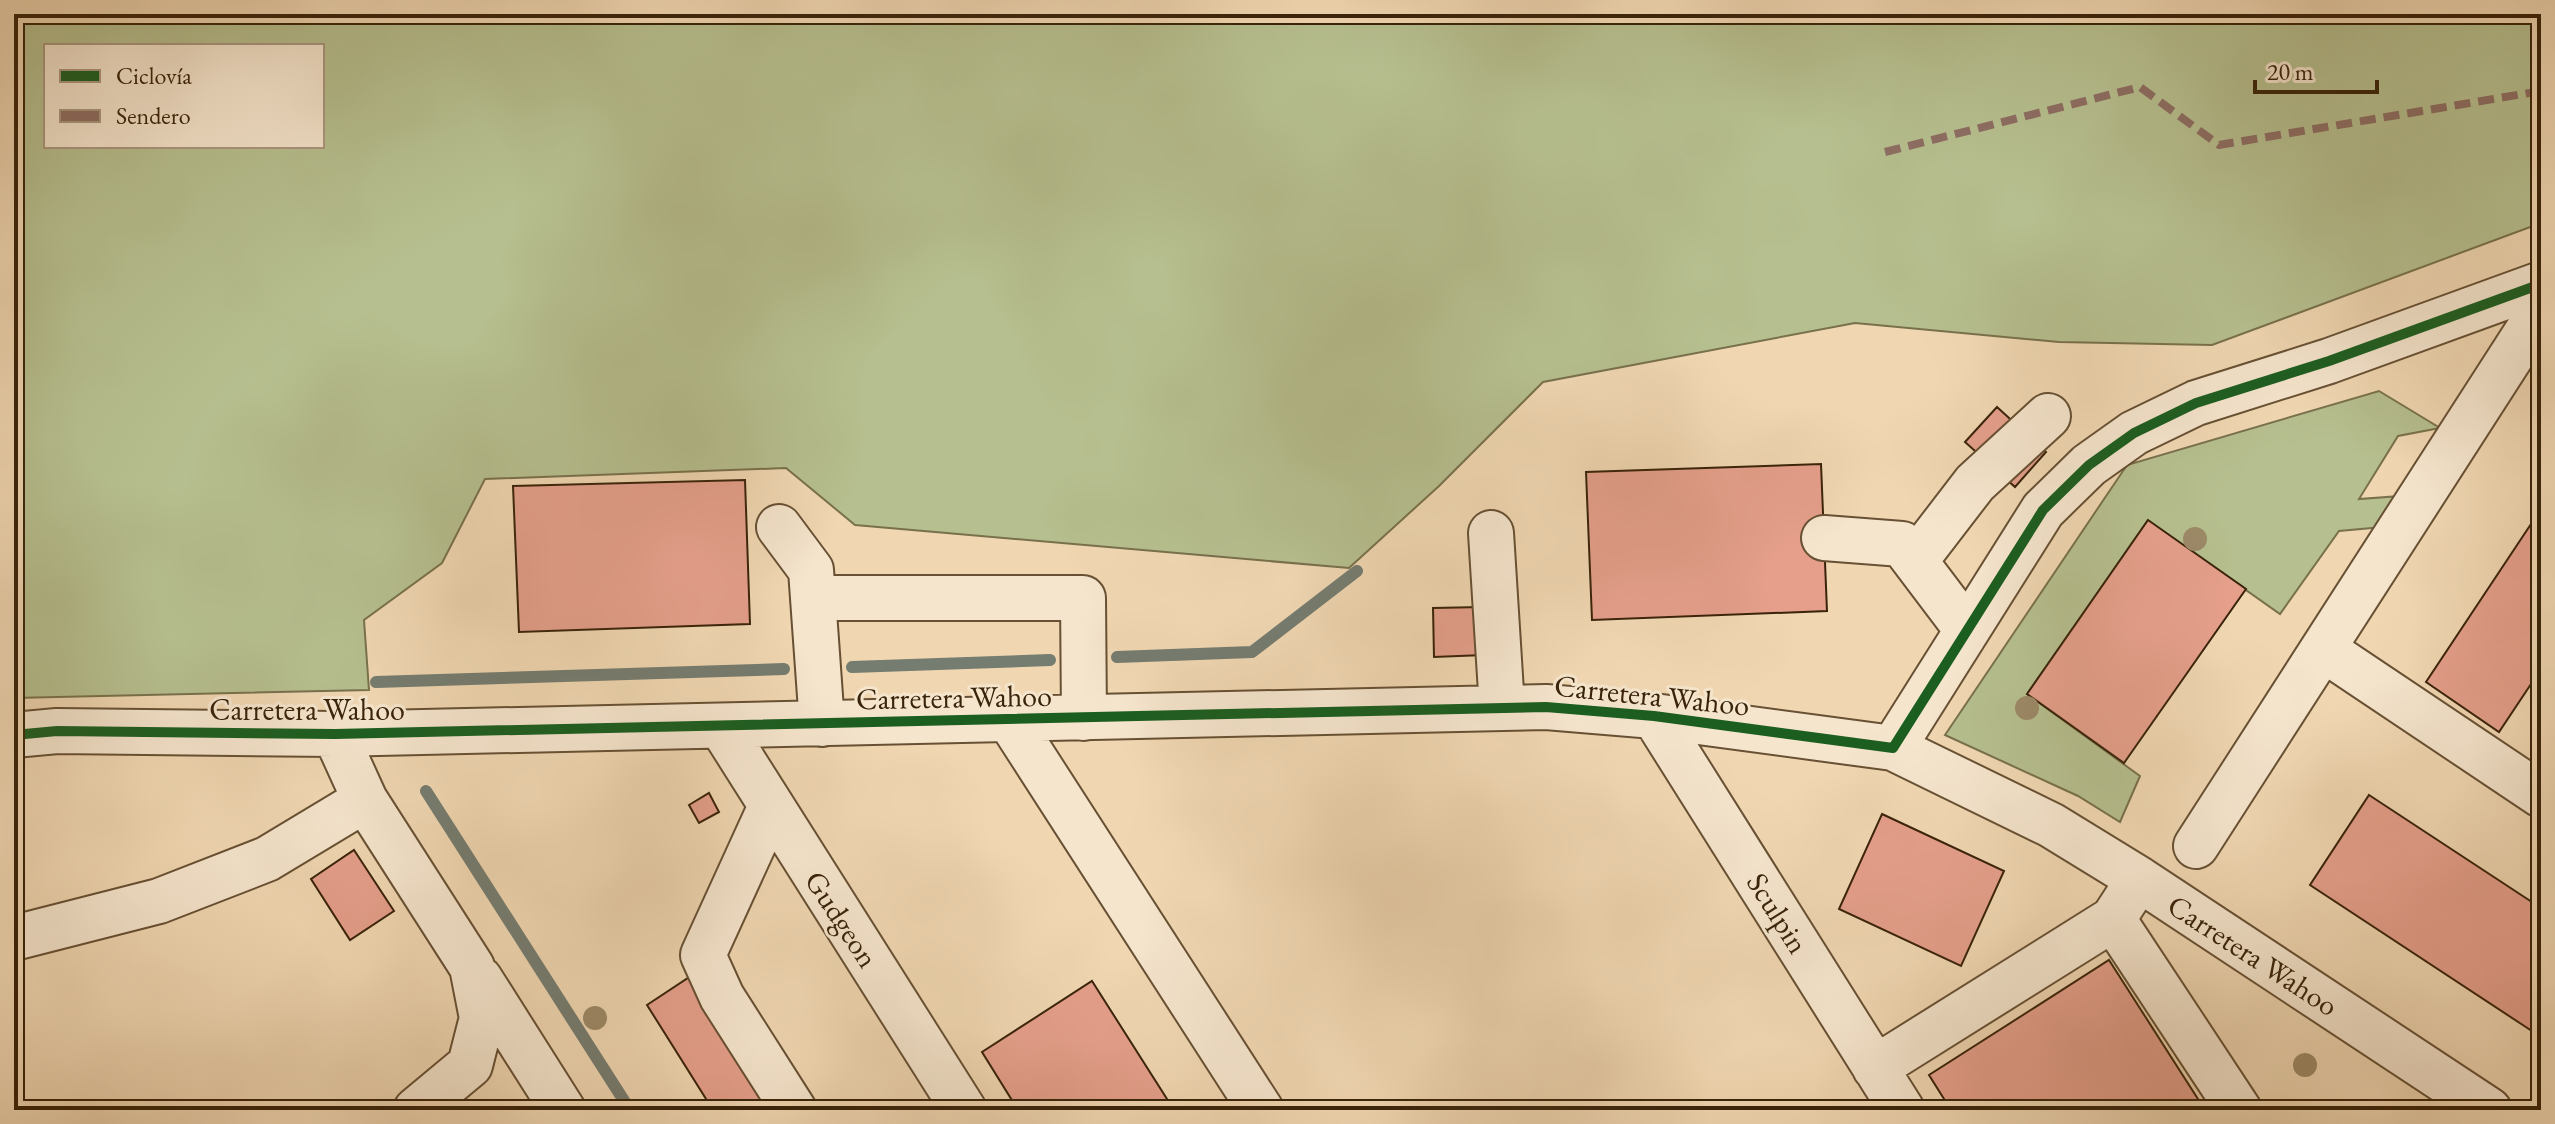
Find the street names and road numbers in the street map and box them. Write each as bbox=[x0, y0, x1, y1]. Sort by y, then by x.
street label: Carretera Wahoo bbox=[1553, 665, 1751, 725]
street label: Carretera Wahoo bbox=[856, 676, 1052, 718]
street label: Carretera Wahoo bbox=[209, 690, 405, 729]
street label: Gudgeon bbox=[796, 863, 888, 975]
street label: Sculpin bbox=[1738, 865, 1818, 961]
street label: Carretera Wahoo bbox=[2160, 885, 2346, 1025]

